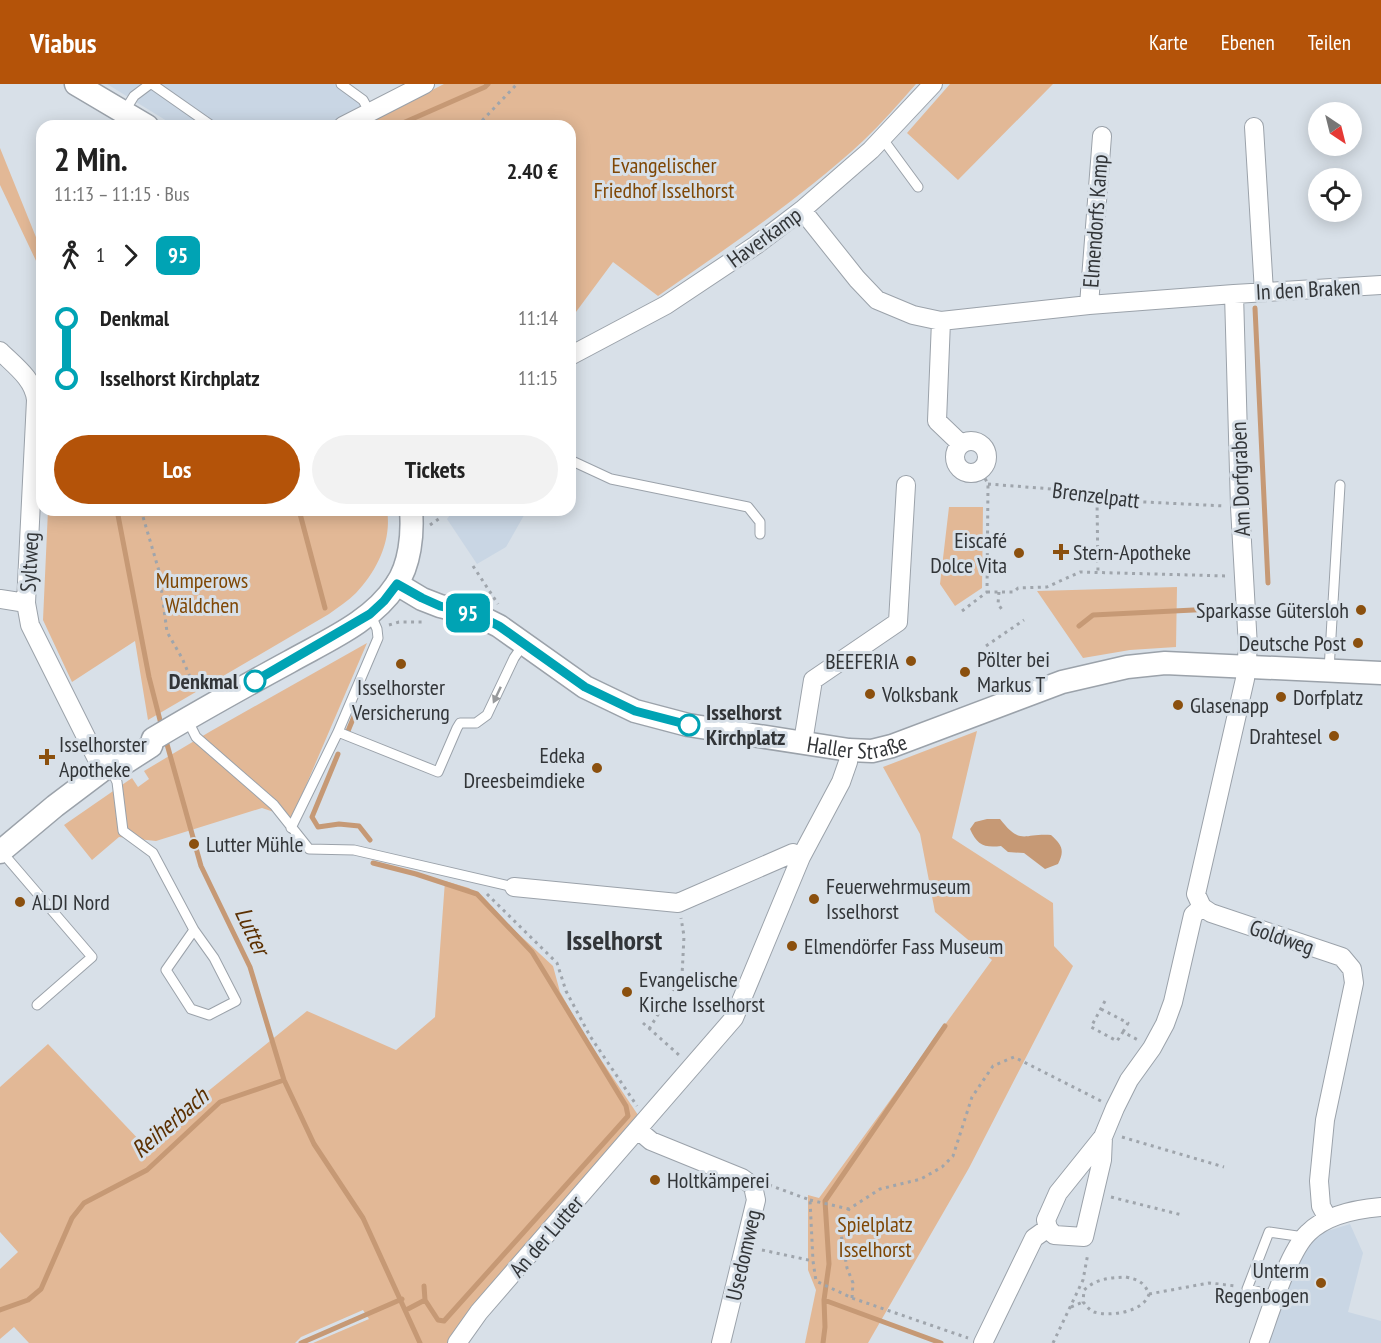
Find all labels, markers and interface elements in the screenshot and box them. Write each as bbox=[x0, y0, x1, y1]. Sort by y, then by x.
text: Viabus bbox=[30, 24, 97, 61]
text: Karte bbox=[1149, 29, 1188, 56]
text: Ebenen bbox=[1221, 29, 1275, 56]
text: Teilen bbox=[1308, 29, 1351, 56]
north arrow bbox=[1308, 102, 1362, 156]
map controls bbox=[1308, 102, 1362, 222]
text: 2 Min. bbox=[54, 137, 128, 180]
park label: Evangelischer Friedhof Isselhorst bbox=[594, 151, 734, 204]
street label: Elmendorfs Kamp bbox=[1076, 153, 1114, 289]
text: 2.40 € bbox=[507, 157, 558, 185]
button: locate bbox=[1308, 168, 1362, 222]
text: 11:13 – 11:15 · Bus bbox=[54, 181, 189, 207]
street label: Haverkamp bbox=[721, 201, 807, 273]
icon: walk bbox=[54, 239, 87, 272]
icon: forward bbox=[114, 239, 147, 272]
text: 1 bbox=[96, 242, 105, 268]
text: 95 bbox=[168, 242, 188, 269]
street label: In den Braken bbox=[1255, 272, 1361, 306]
text: Denkmal bbox=[100, 304, 169, 332]
text: 11:14 bbox=[518, 305, 558, 331]
text: Isselhorst Kirchplatz bbox=[100, 364, 260, 392]
text: 11:15 bbox=[518, 365, 558, 391]
street label: Am Dorfgraben bbox=[1224, 421, 1256, 537]
button: Los bbox=[54, 435, 300, 504]
button: Tickets bbox=[312, 435, 558, 504]
street label: Brenzelpatt bbox=[1051, 476, 1141, 514]
place label: Eiscafé Dolce Vita bbox=[930, 526, 1007, 579]
street label: Syltweg bbox=[13, 531, 45, 593]
place label: Stern-Apotheke bbox=[1073, 538, 1191, 566]
marker: Stern-Apotheke bbox=[1054, 545, 1068, 559]
marker: Eiscafé Dolce Vita bbox=[1012, 546, 1026, 560]
park label: Mumperows Wäldchen bbox=[156, 566, 248, 619]
line badge: 95 bbox=[441, 594, 495, 632]
place label: Sparkasse Gütersloh bbox=[1196, 596, 1349, 624]
text: 95 bbox=[458, 600, 478, 627]
marker: Sparkasse Gütersloh bbox=[1354, 603, 1368, 617]
place label: Deutsche Post bbox=[1239, 629, 1346, 657]
marker: Deutsche Post bbox=[1351, 636, 1365, 650]
place label: Pölter bei Markus T bbox=[977, 645, 1050, 698]
place label: BEEFERIA bbox=[825, 647, 900, 675]
marker: BEEFERIA bbox=[904, 654, 918, 668]
marker: Isselhorster Versicherung bbox=[394, 657, 408, 671]
marker: Pölter bei Markus T bbox=[958, 665, 972, 679]
place label: Denkmal bbox=[169, 667, 239, 695]
marker: Denkmal bbox=[244, 670, 266, 692]
place label: Isselhorster Versicherung bbox=[351, 673, 450, 726]
place label: Volksbank bbox=[881, 680, 959, 708]
place label: Dorfplatz bbox=[1293, 683, 1363, 711]
one-way arrow bbox=[492, 686, 501, 703]
marker: Volksbank bbox=[863, 687, 877, 701]
marker: Dorfplatz bbox=[1274, 690, 1288, 704]
place label: Glasenapp bbox=[1190, 691, 1269, 719]
place label: Isselhorst Kirchplatz bbox=[706, 698, 785, 751]
marker: Glasenapp bbox=[1171, 698, 1185, 712]
marker: Isselhorst Kirchplatz bbox=[678, 714, 700, 736]
place label: Drahtesel bbox=[1249, 722, 1323, 750]
street label: Haller Straße bbox=[805, 728, 911, 765]
marker: Drahtesel bbox=[1327, 729, 1341, 743]
place label: Isselhorster Apotheke bbox=[59, 730, 147, 783]
place label: Edeka Dreesbeimdieke bbox=[463, 741, 585, 794]
marker: Isselhorster Apotheke bbox=[40, 750, 54, 764]
marker: Edeka Dreesbeimdieke bbox=[590, 761, 604, 775]
place label: Lutter Mühle bbox=[206, 830, 304, 858]
marker: Lutter Mühle bbox=[187, 837, 201, 851]
place label: Feuerwehrmuseum Isselhorst bbox=[826, 872, 971, 925]
place label: ALDI Nord bbox=[32, 888, 110, 916]
marker: Feuerwehrmuseum Isselhorst bbox=[807, 892, 821, 906]
marker: ALDI Nord bbox=[13, 895, 27, 909]
water label: Lutter bbox=[228, 902, 278, 963]
street label: Goldweg bbox=[1246, 913, 1318, 961]
district label: Isselhorst bbox=[566, 921, 662, 958]
place label: Elmendörfer Fass Museum bbox=[804, 932, 1003, 960]
marker: Elmendörfer Fass Museum bbox=[785, 939, 799, 953]
place label: Evangelische Kirche Isselhorst bbox=[639, 965, 765, 1018]
marker: Evangelische Kirche Isselhorst bbox=[620, 985, 634, 999]
water label: Reiherbach bbox=[125, 1080, 216, 1164]
place label: Holtkämperei bbox=[667, 1166, 770, 1194]
marker: Holtkämperei bbox=[648, 1173, 662, 1187]
street label: An der Lutter bbox=[503, 1189, 589, 1283]
street label: Usedomweg bbox=[719, 1207, 767, 1303]
park label: Spielplatz Isselhorst bbox=[837, 1210, 913, 1263]
place label: Unterm Regenbogen bbox=[1215, 1256, 1309, 1309]
marker: Unterm Regenbogen bbox=[1314, 1276, 1328, 1290]

